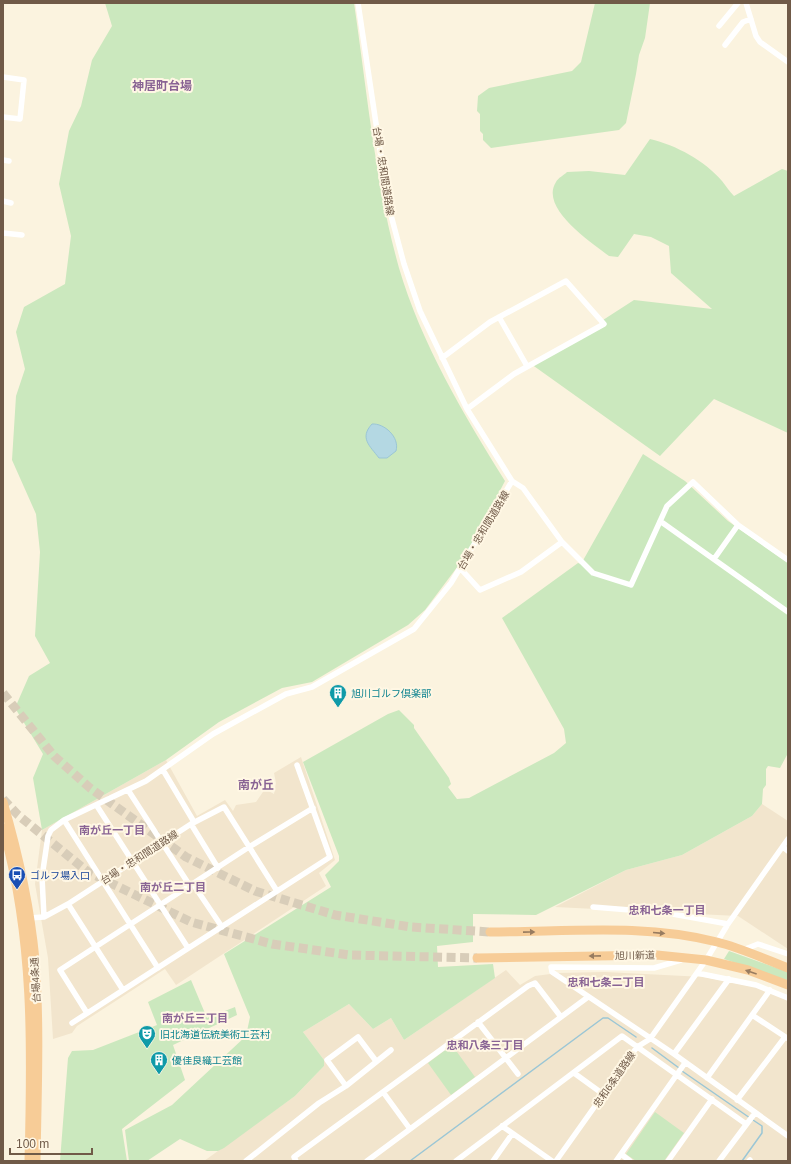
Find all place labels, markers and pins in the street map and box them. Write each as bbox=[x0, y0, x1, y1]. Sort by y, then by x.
building icon: 旭川ゴルフ倶楽部 bbox=[328, 683, 348, 708]
place label: 旭川ゴルフ倶楽部 bbox=[351, 688, 431, 699]
bus stop icon: ゴルフ場入口 bbox=[7, 865, 27, 890]
place label: ゴルフ場入口 bbox=[30, 870, 90, 881]
theatre icon: 旧北海道伝統美術工芸村 bbox=[137, 1024, 157, 1049]
place label: 旧北海道伝統美術工芸村 bbox=[160, 1029, 270, 1040]
building icon: 優佳良織工芸館 bbox=[149, 1050, 169, 1075]
place label: 優佳良織工芸館 bbox=[171, 1055, 242, 1066]

